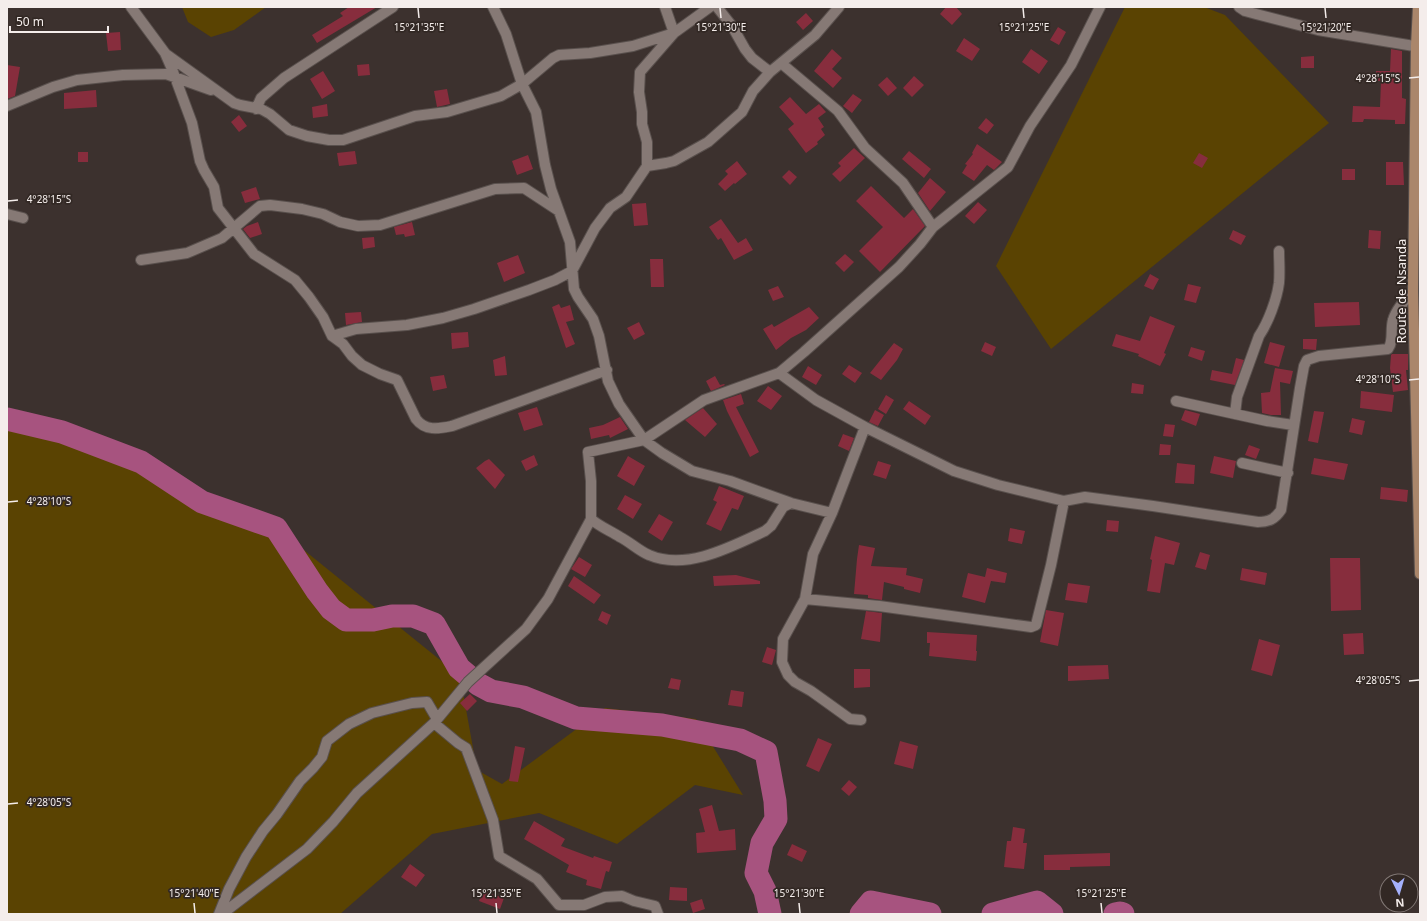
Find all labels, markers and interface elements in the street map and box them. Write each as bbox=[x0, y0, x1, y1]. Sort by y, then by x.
scale bar bbox=[10, 8, 108, 34]
text: 50 m bbox=[16, 13, 44, 30]
text: 15°21'35"E bbox=[394, 20, 444, 34]
text: 15°21'30"E bbox=[696, 20, 746, 34]
text: 15°21'25"E bbox=[999, 20, 1049, 34]
text: 15°21'20"E bbox=[1301, 20, 1351, 34]
text: 4°28'15"S bbox=[1356, 71, 1401, 85]
text: 4°28'15"S bbox=[27, 192, 72, 206]
street label: Route de Nsanda bbox=[1392, 239, 1410, 343]
text: 4°28'10"S bbox=[1356, 372, 1401, 386]
text: 4°28'10"S bbox=[27, 494, 72, 508]
text: 4°28'05"S bbox=[1356, 673, 1401, 687]
text: 4°28'05"S bbox=[27, 795, 72, 809]
north arrow bbox=[1379, 873, 1419, 913]
text: 15°21'40"E bbox=[169, 886, 219, 900]
text: 15°21'35"E bbox=[471, 886, 521, 900]
text: 15°21'30"E bbox=[774, 886, 824, 900]
text: 15°21'25"E bbox=[1076, 886, 1126, 900]
text: N bbox=[1395, 896, 1405, 911]

